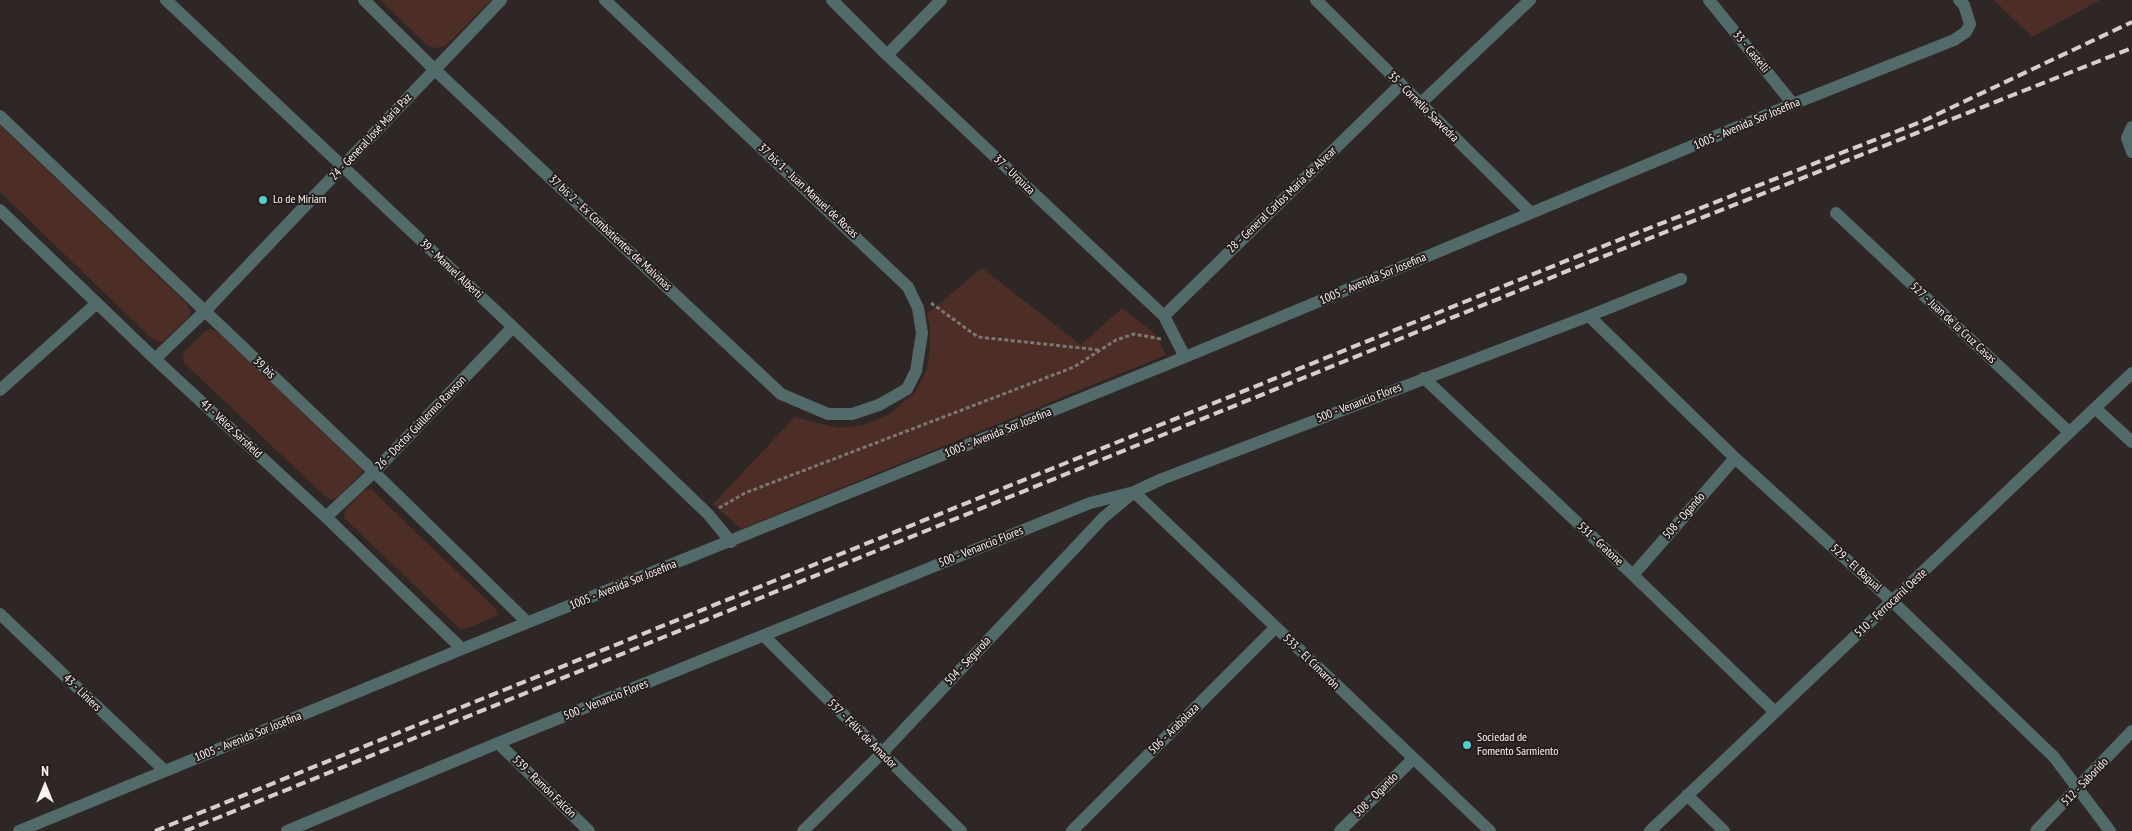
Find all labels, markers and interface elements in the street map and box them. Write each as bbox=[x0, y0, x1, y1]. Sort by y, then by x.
street label: 33 - Castelli bbox=[1730, 28, 1772, 76]
street label: 35 - Cornelio Saavedra bbox=[1385, 69, 1461, 145]
street label: 24 - General José María Paz bbox=[327, 91, 415, 183]
street label: 1005 - Avenida Sor Josefina bbox=[1692, 95, 1802, 153]
street label: 37 bis 1 - Juan Manuel de Rosas bbox=[755, 141, 861, 241]
street label: 28 - General Carlos María de Alvear bbox=[1224, 144, 1340, 256]
street label: 37 - Urquiza bbox=[990, 152, 1038, 198]
street label: 37 bis 2 - Ex Combatientes de Malvinas bbox=[546, 172, 674, 294]
place label: Lo de Miriam bbox=[273, 193, 327, 207]
marker: Lo de Miriam bbox=[257, 194, 269, 206]
street label: 39 - Manuel Alberti bbox=[417, 236, 485, 302]
street label: 1005 - Avenida Sor Josefina bbox=[1318, 250, 1428, 308]
street label: 527 - Juan de la Cruz Casas bbox=[1907, 280, 1999, 366]
street label: 39 bis bbox=[250, 354, 278, 382]
street label: 26 - Doctor Guillermo Rawson bbox=[373, 373, 469, 473]
street label: 500 - Venancio Flores bbox=[1314, 380, 1404, 426]
street label: 41 - Vélez Sarsfield bbox=[197, 397, 265, 461]
street label: 1005 - Avenida Sor Josefina bbox=[942, 405, 1054, 461]
street label: 508 - Ogando bbox=[1660, 490, 1708, 542]
street label: 531 - Gratone bbox=[1574, 519, 1626, 569]
street label: 500 - Venancio Flores bbox=[937, 523, 1025, 571]
street label: 529 - El Bagual bbox=[1828, 541, 1884, 595]
street label: 1005 - Avenida Sor Josefina bbox=[567, 557, 679, 613]
street label: 510 - Ferrocarril Oeste bbox=[1852, 566, 1930, 640]
street label: 533 - El Cimarrón bbox=[1280, 631, 1342, 693]
street label: 504 - Segurola bbox=[942, 634, 994, 688]
street label: 43 - Liniers bbox=[60, 671, 104, 715]
street label: 500 - Venancio Flores bbox=[562, 676, 650, 724]
street label: 537 - Félix de Amador bbox=[824, 696, 900, 772]
street label: 506 - Arabolaza bbox=[1146, 701, 1202, 757]
street label: 1005 - Avenida Sor Josefina bbox=[192, 709, 304, 765]
place label: Sociedad de Fomento Sarmiento bbox=[1477, 731, 1558, 759]
marker: Sociedad de Fomento Sarmiento bbox=[1461, 739, 1473, 751]
street label: 539 - Ramón Falcón bbox=[509, 753, 579, 821]
street label: 512 - Saborido bbox=[2059, 755, 2111, 809]
north arrow bbox=[20, 761, 70, 811]
text: N bbox=[41, 762, 49, 780]
street label: 508 - Ogando bbox=[1351, 770, 1401, 820]

